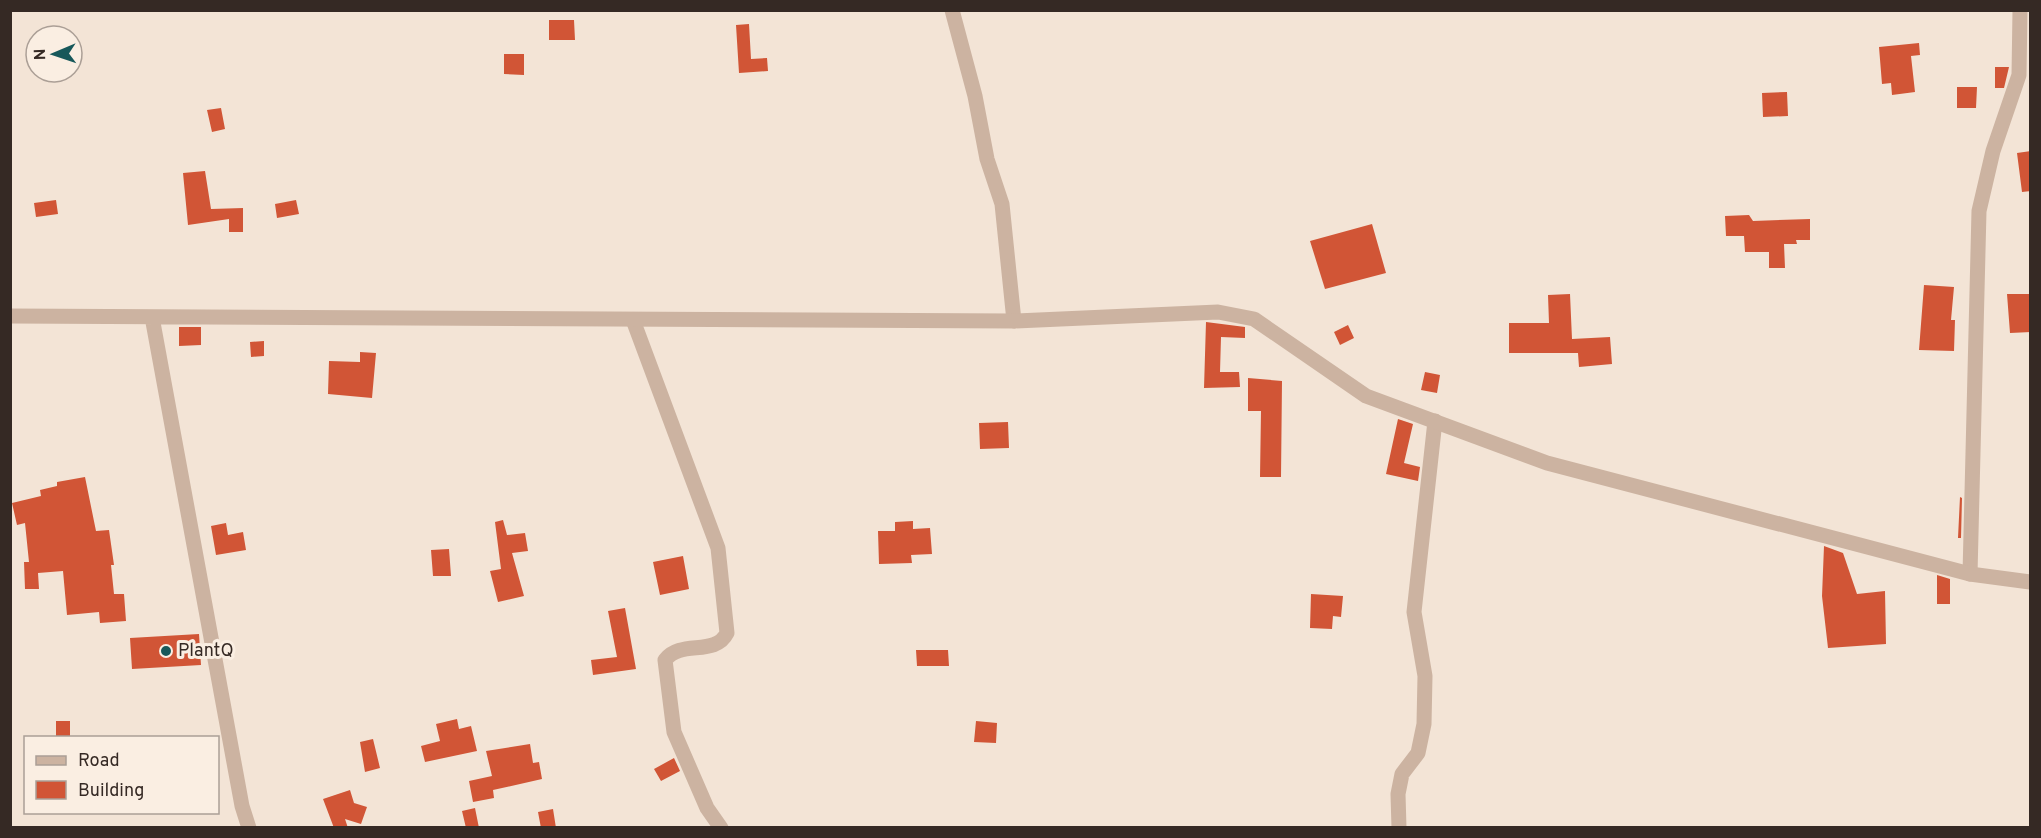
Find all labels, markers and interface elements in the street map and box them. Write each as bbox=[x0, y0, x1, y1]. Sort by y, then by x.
north arrow bbox=[24, 24, 84, 84]
text: N bbox=[31, 48, 51, 61]
place label: PlantQ bbox=[178, 640, 234, 663]
marker: PlantQ bbox=[159, 644, 173, 658]
legend bbox=[24, 736, 219, 814]
text: Road bbox=[78, 750, 120, 773]
text: Building bbox=[78, 780, 144, 803]

